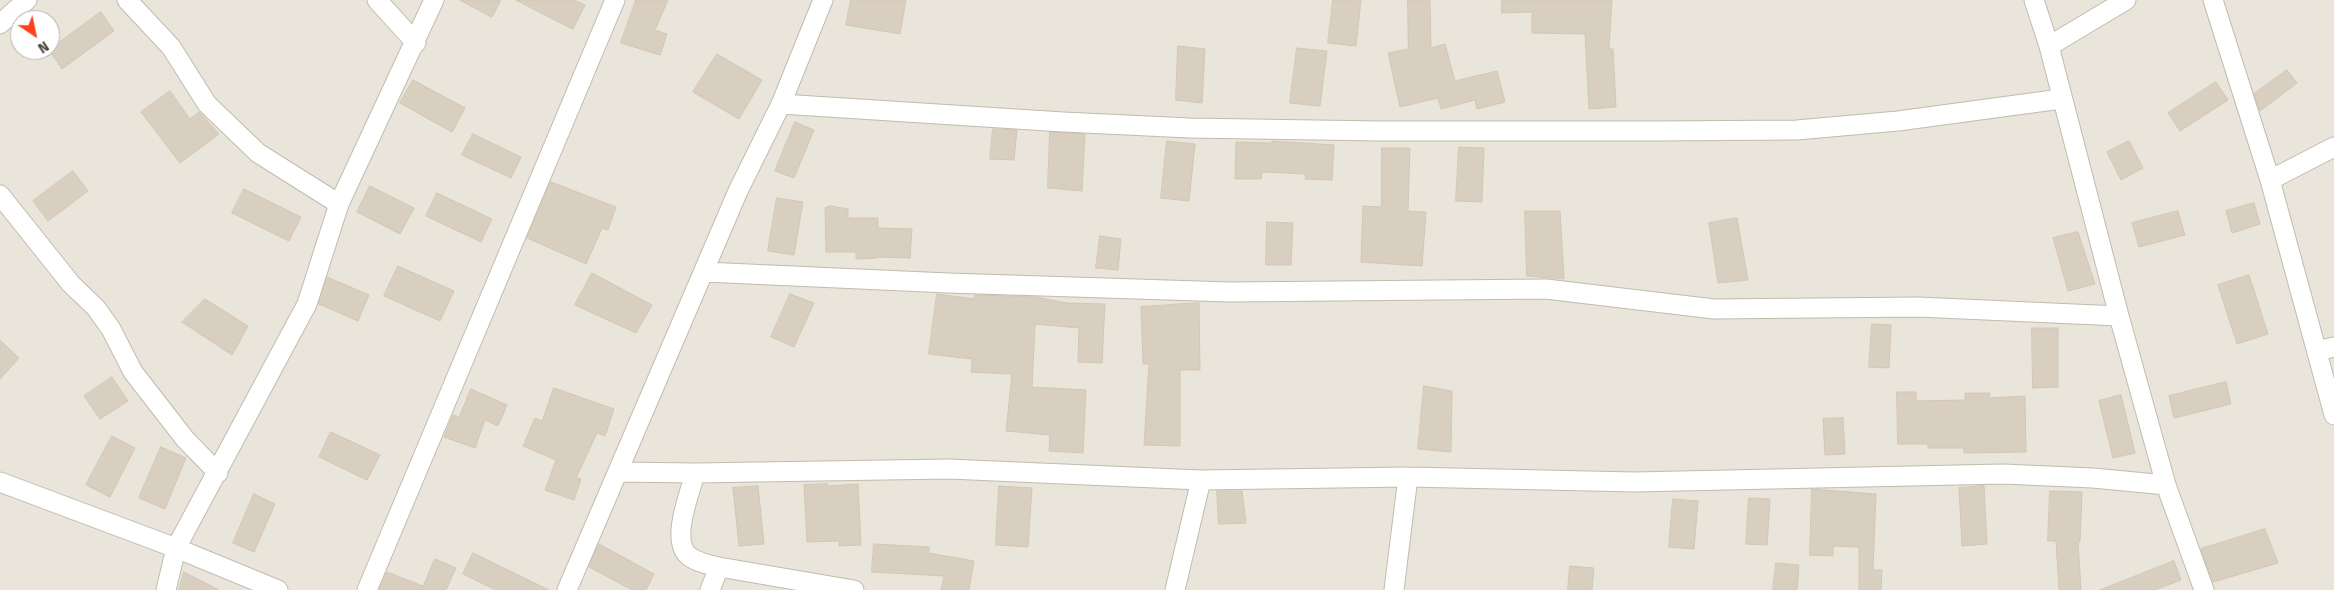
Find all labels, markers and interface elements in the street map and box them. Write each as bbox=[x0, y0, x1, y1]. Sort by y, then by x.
north arrow bbox=[10, 10, 60, 60]
text: N bbox=[35, 37, 52, 57]

